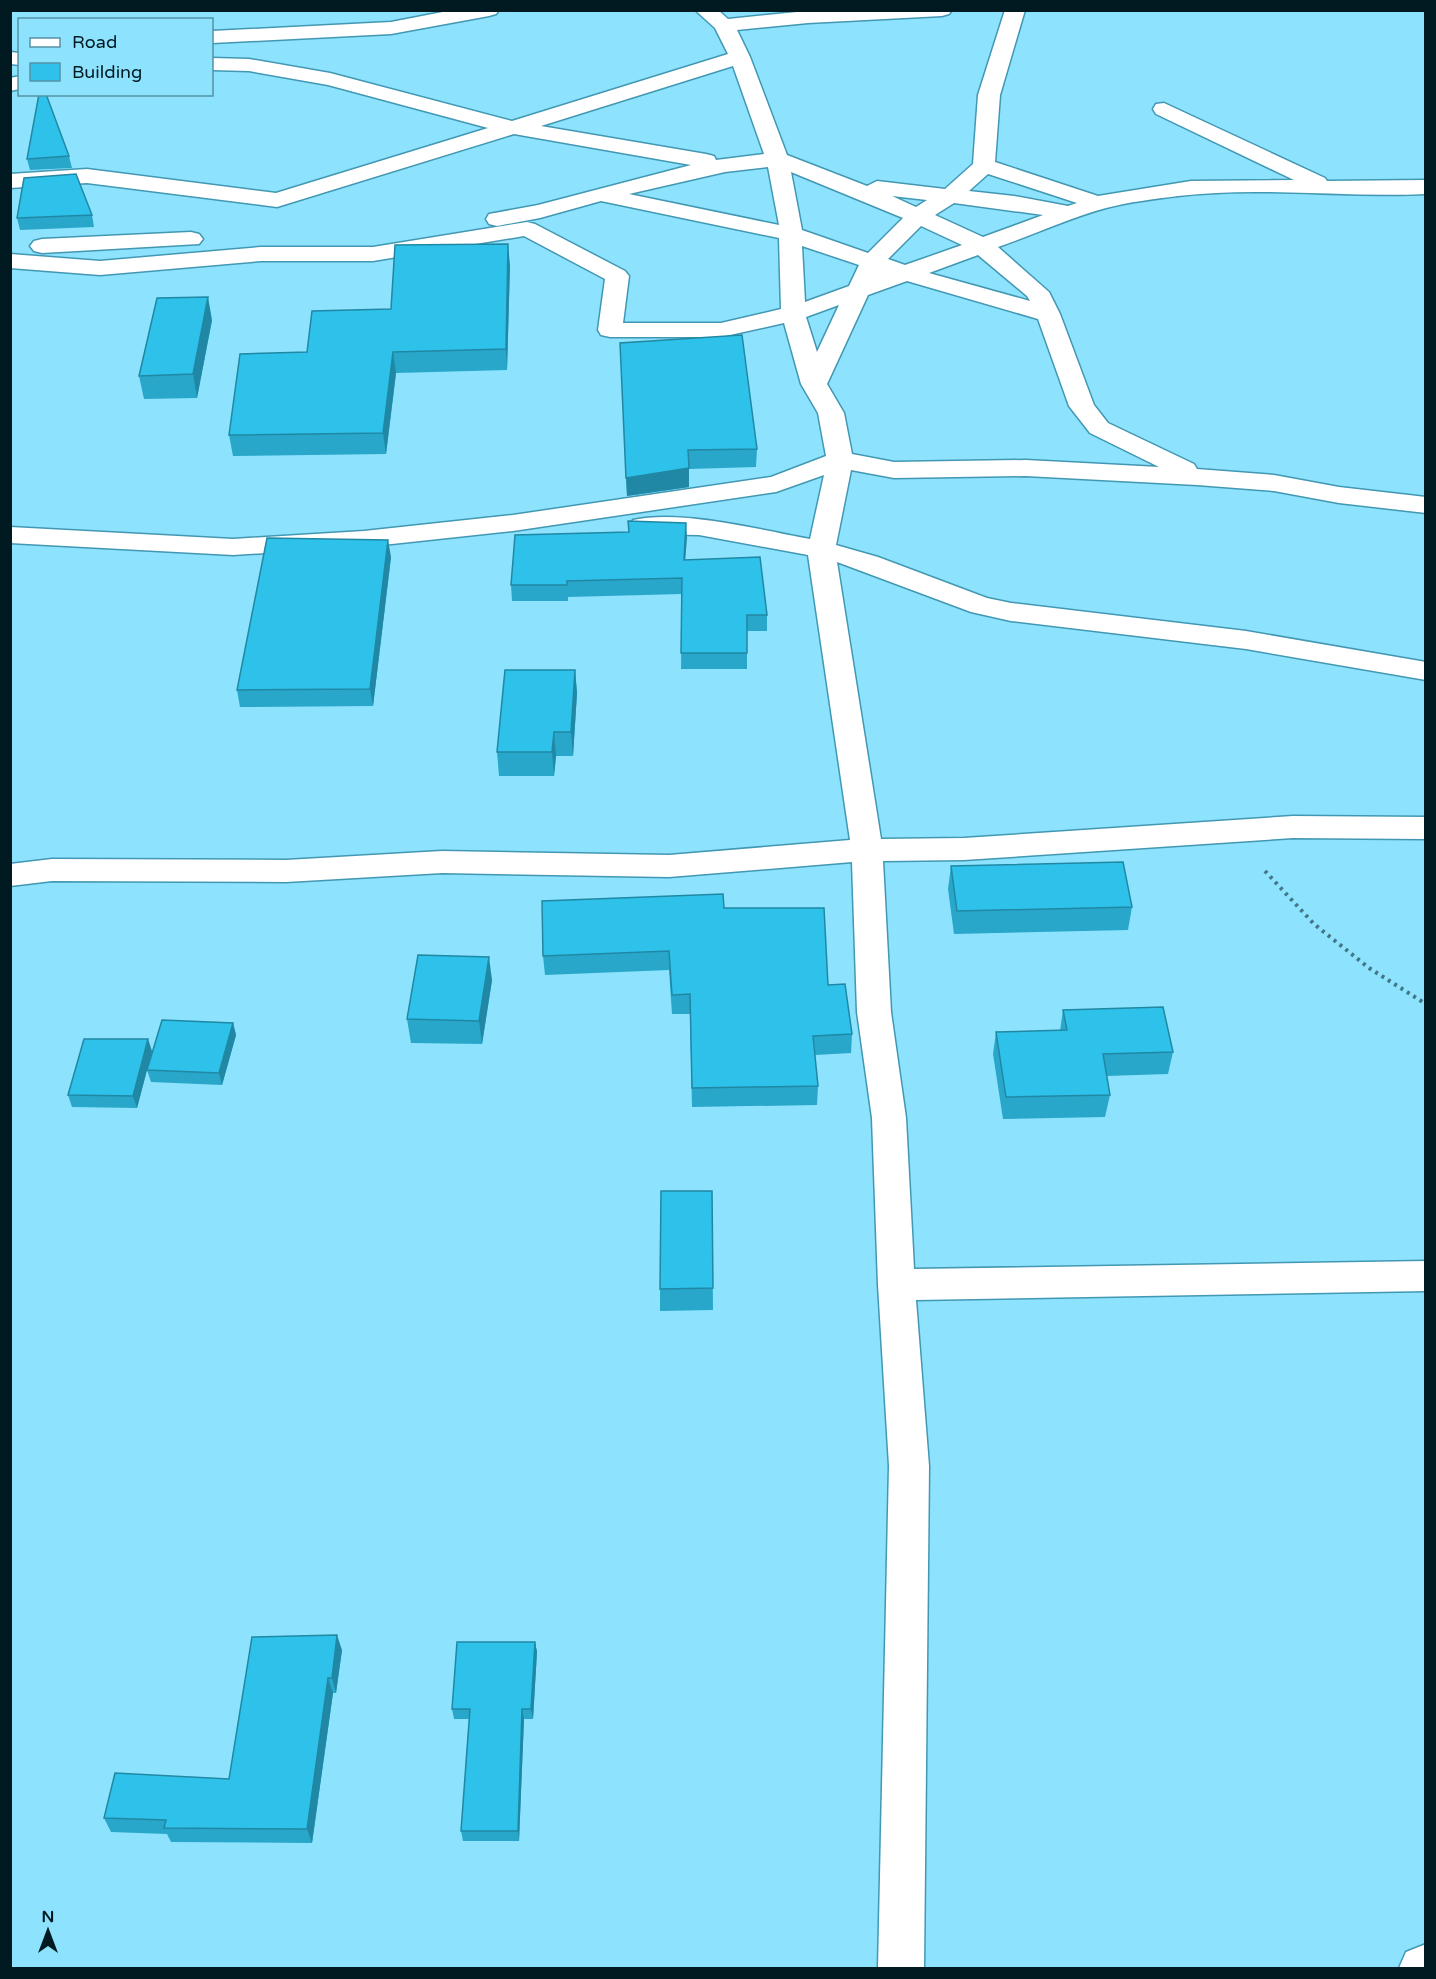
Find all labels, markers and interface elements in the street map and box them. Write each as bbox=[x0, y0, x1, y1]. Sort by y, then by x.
legend bbox=[18, 18, 213, 96]
text: Road bbox=[72, 31, 117, 53]
text: Building bbox=[72, 61, 142, 83]
north arrow bbox=[18, 1901, 78, 1961]
text: N bbox=[42, 1907, 54, 1927]

